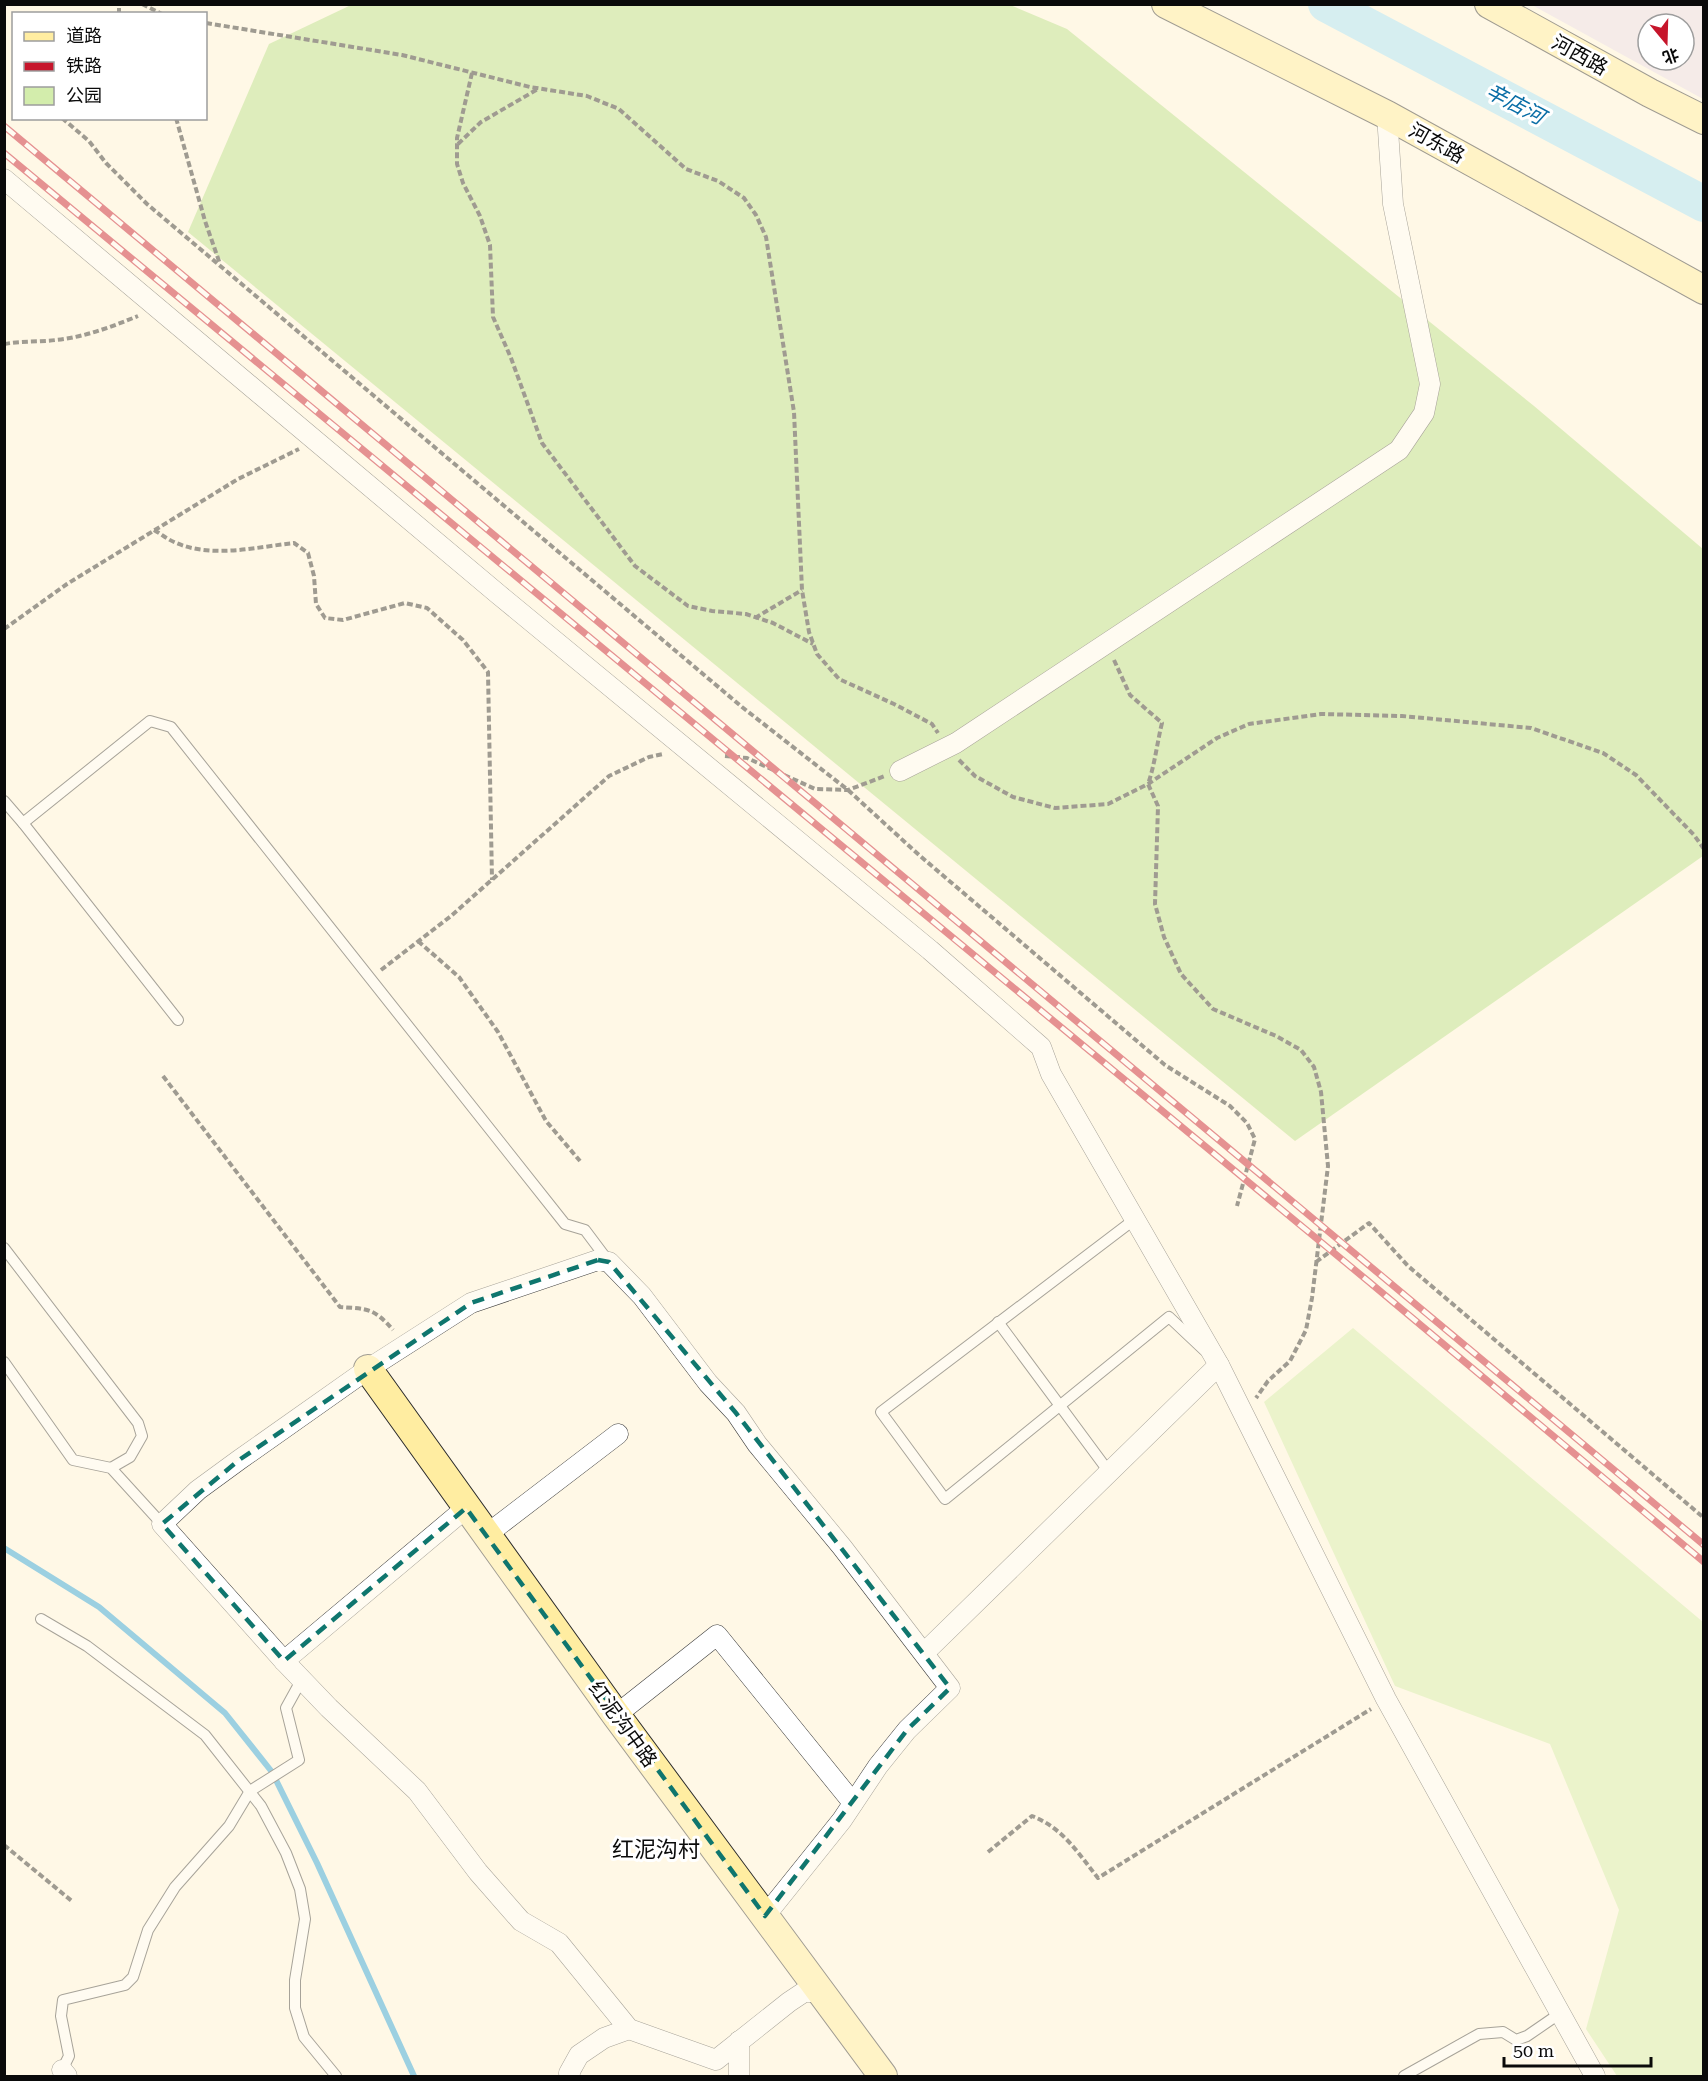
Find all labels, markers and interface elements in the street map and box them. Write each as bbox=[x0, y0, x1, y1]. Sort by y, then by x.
legend bbox=[12, 12, 207, 120]
north arrow bbox=[1636, 12, 1696, 72]
text: 道路 bbox=[66, 25, 102, 46]
street label: 河西路 bbox=[1548, 30, 1612, 80]
text: 北 bbox=[1660, 44, 1681, 67]
text: 铁路 bbox=[66, 55, 102, 76]
water label: 辛店河 bbox=[1482, 79, 1552, 131]
text: 公园 bbox=[66, 85, 102, 106]
street label: 河东路 bbox=[1405, 118, 1469, 168]
street label: 红泥沟中路 bbox=[584, 1676, 662, 1772]
district label: 红泥沟村 bbox=[612, 1837, 700, 1862]
scale bar bbox=[1504, 2030, 1651, 2068]
text: 50 m bbox=[1513, 2040, 1554, 2061]

